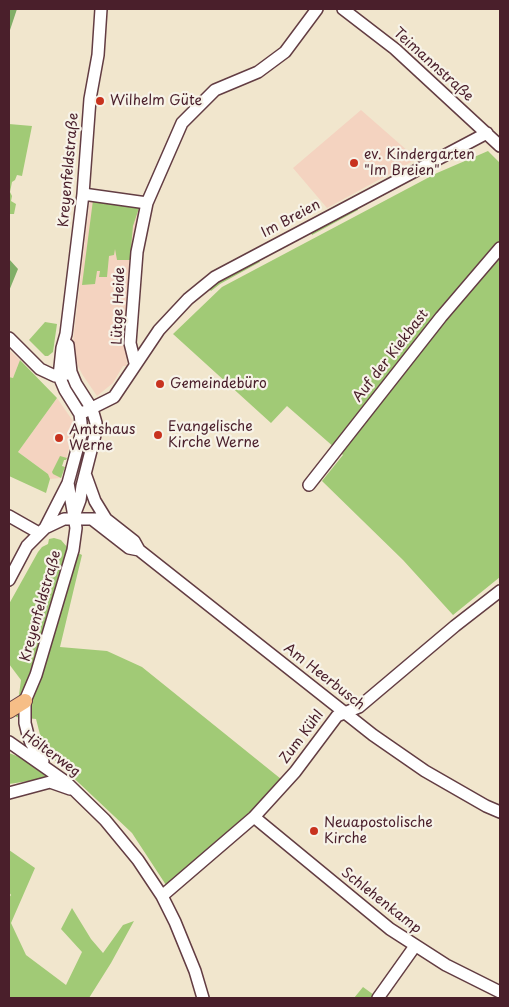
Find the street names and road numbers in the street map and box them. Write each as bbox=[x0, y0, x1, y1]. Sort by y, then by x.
street label: Teimannstraße bbox=[389, 25, 477, 105]
street label: Kreyenfeldstraße bbox=[56, 112, 82, 228]
street label: Im Breien bbox=[259, 196, 323, 242]
street label: Lütge Heide bbox=[109, 267, 129, 345]
street label: Auf der Kiekbast bbox=[350, 306, 432, 406]
street label: Kreyenfeldstraße bbox=[17, 549, 65, 663]
street label: Am Heerbusch bbox=[280, 640, 368, 714]
street label: Zum Kühl bbox=[277, 707, 327, 767]
street label: Hölterweg bbox=[19, 727, 83, 781]
street label: Schlehenkamp bbox=[337, 864, 425, 938]

